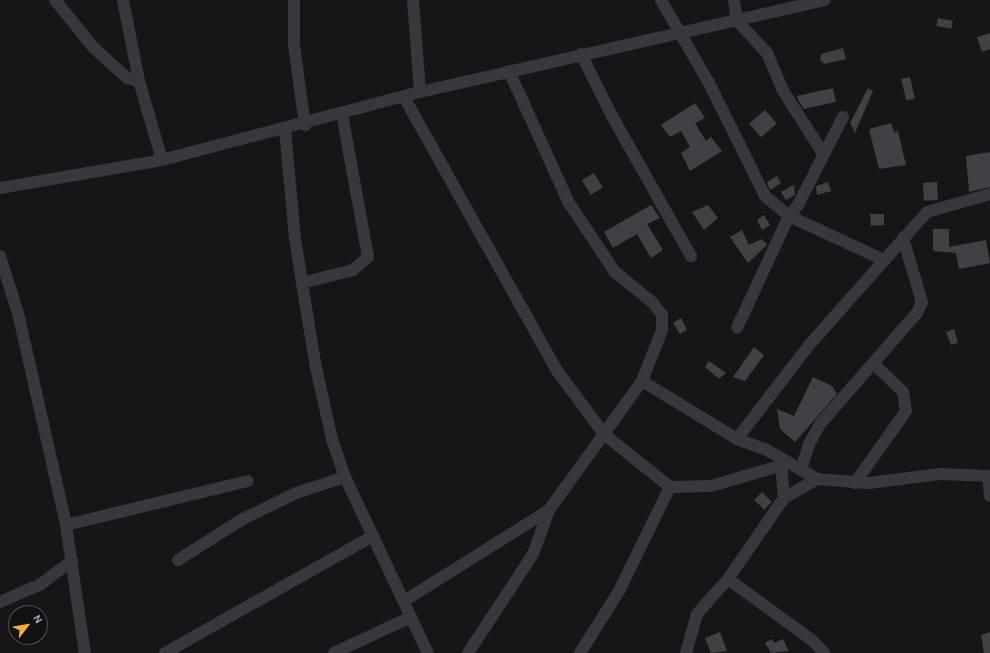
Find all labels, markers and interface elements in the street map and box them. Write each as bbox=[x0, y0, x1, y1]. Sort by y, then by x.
north arrow bbox=[8, 605, 48, 645]
text: N bbox=[30, 612, 45, 626]

